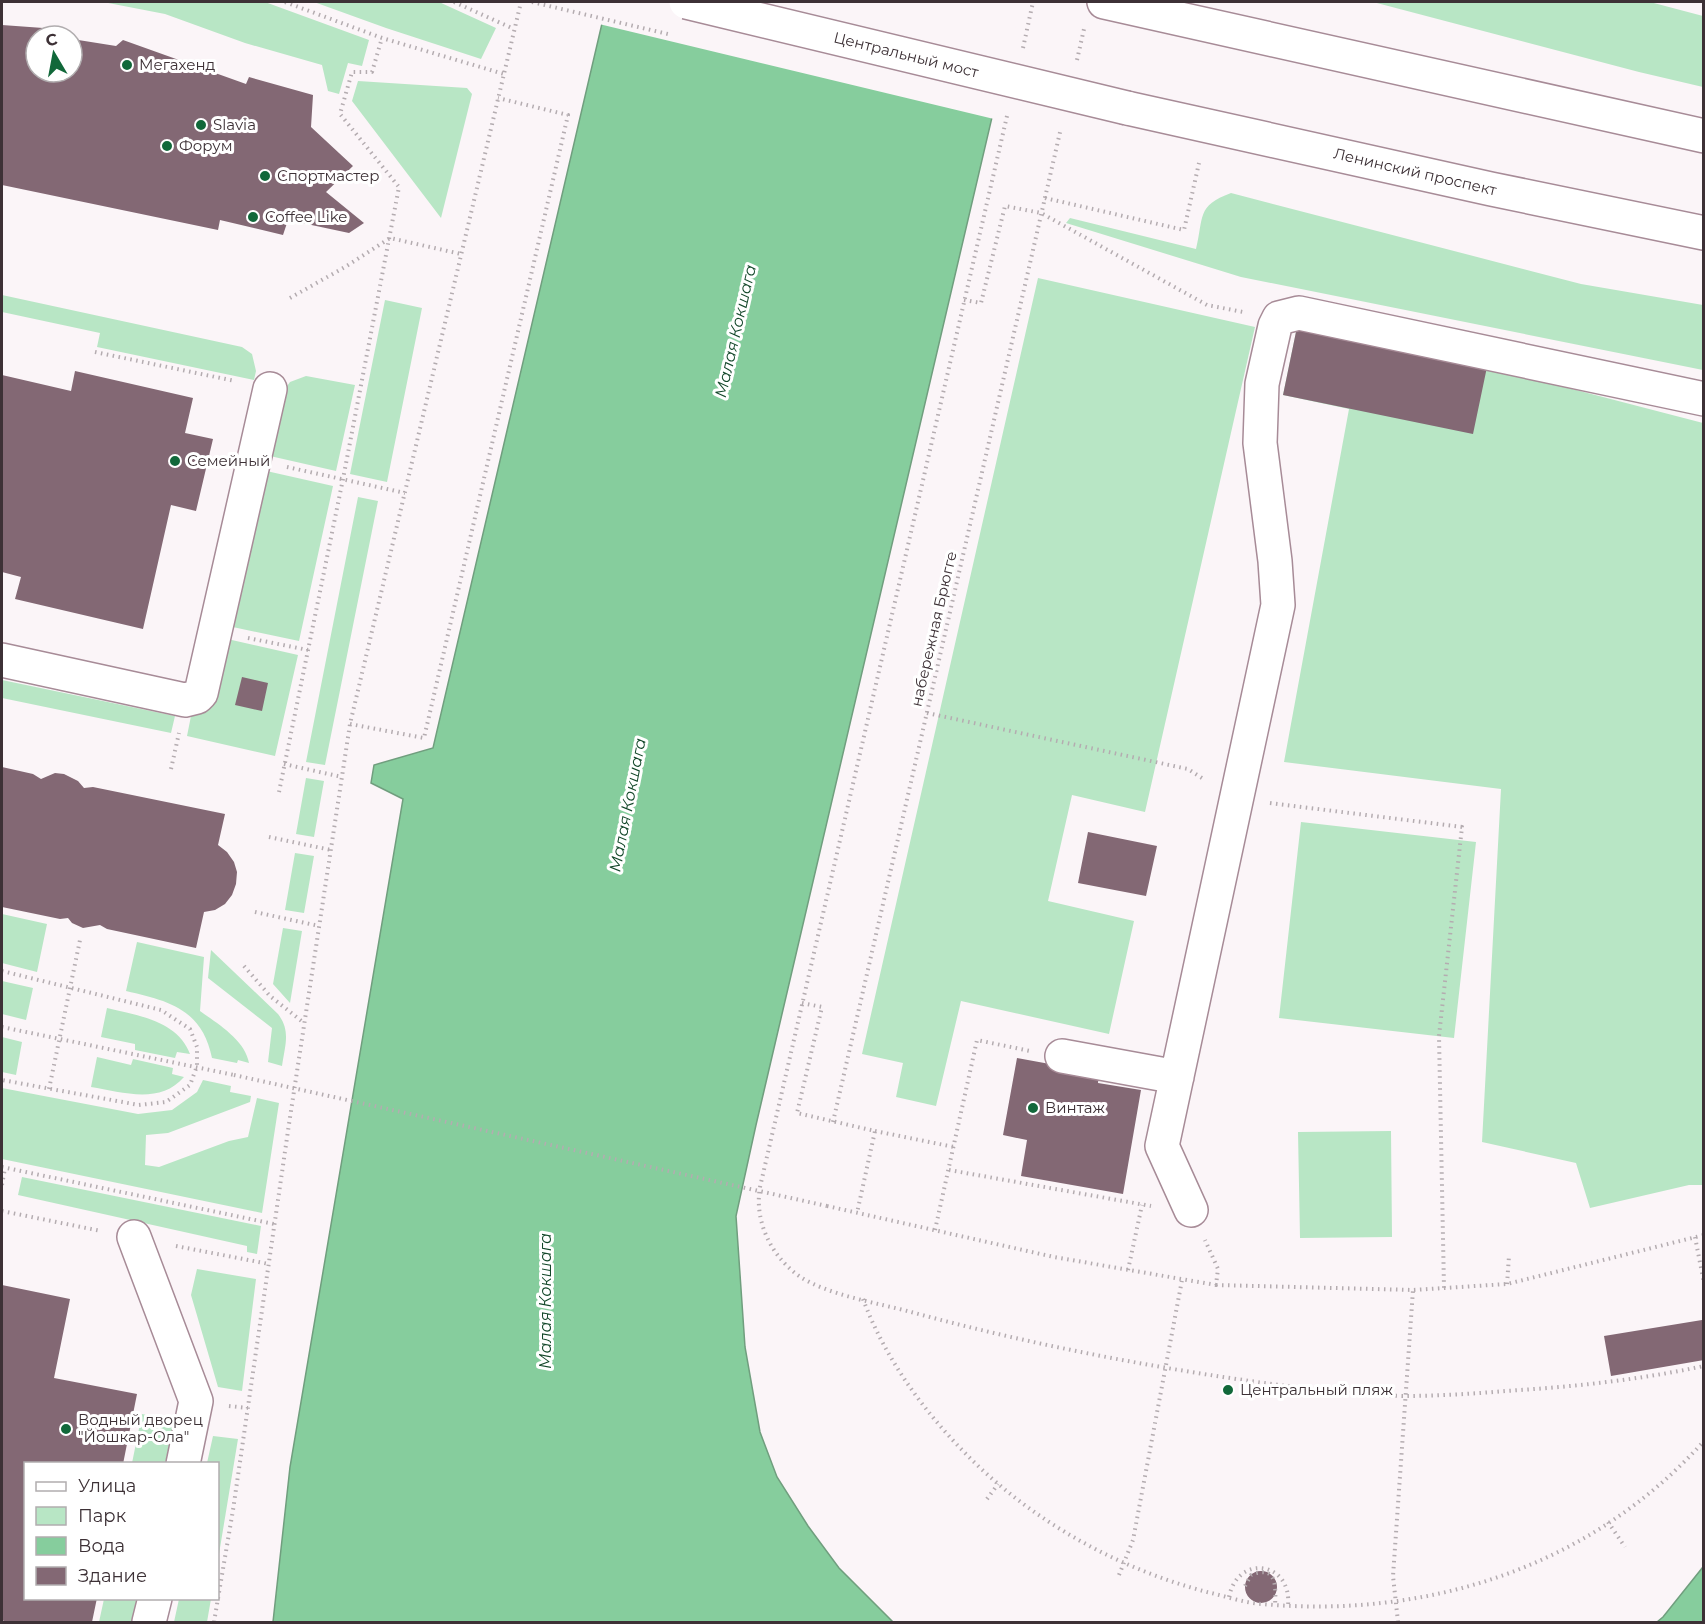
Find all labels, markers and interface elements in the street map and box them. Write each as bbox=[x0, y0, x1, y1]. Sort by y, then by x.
north arrow bbox=[24, 24, 84, 84]
street label: Центральный мост bbox=[832, 27, 981, 82]
text: С bbox=[44, 29, 59, 50]
place label: Мегахенд bbox=[139, 55, 216, 74]
marker: Мегахенд bbox=[120, 58, 134, 72]
place label: Slavia bbox=[213, 115, 256, 134]
marker: Slavia bbox=[194, 118, 208, 132]
place label: Форум bbox=[179, 136, 233, 155]
marker: Форум bbox=[160, 139, 174, 153]
street label: Ленинский проспект bbox=[1332, 143, 1499, 200]
place label: Спортмастер bbox=[277, 166, 380, 185]
marker: Спортмастер bbox=[258, 169, 272, 183]
place label: Coffee Like bbox=[265, 207, 347, 226]
marker: Coffee Like bbox=[246, 210, 260, 224]
water label: Малая Кокшага bbox=[711, 263, 760, 399]
place label: Семейный bbox=[187, 451, 270, 470]
marker: Семейный bbox=[168, 454, 182, 468]
street label: набережная Брюгге bbox=[906, 549, 961, 708]
water label: Малая Кокшага bbox=[605, 737, 650, 874]
place label: Винтаж bbox=[1045, 1098, 1106, 1117]
marker: Винтаж bbox=[1026, 1101, 1040, 1115]
water label: Малая Кокшага bbox=[536, 1233, 555, 1369]
place label: Центральный пляж bbox=[1240, 1380, 1393, 1399]
marker: Центральный пляж bbox=[1221, 1383, 1235, 1397]
place label: Водный дворец "Йошкар-Ола" bbox=[78, 1410, 203, 1446]
marker: Водный дворец "Йошкар-Ола" bbox=[59, 1422, 73, 1436]
legend bbox=[24, 1462, 219, 1600]
text: Улица bbox=[78, 1475, 136, 1497]
text: Парк bbox=[78, 1505, 127, 1527]
text: Вода bbox=[78, 1535, 125, 1557]
text: Здание bbox=[78, 1565, 147, 1587]

